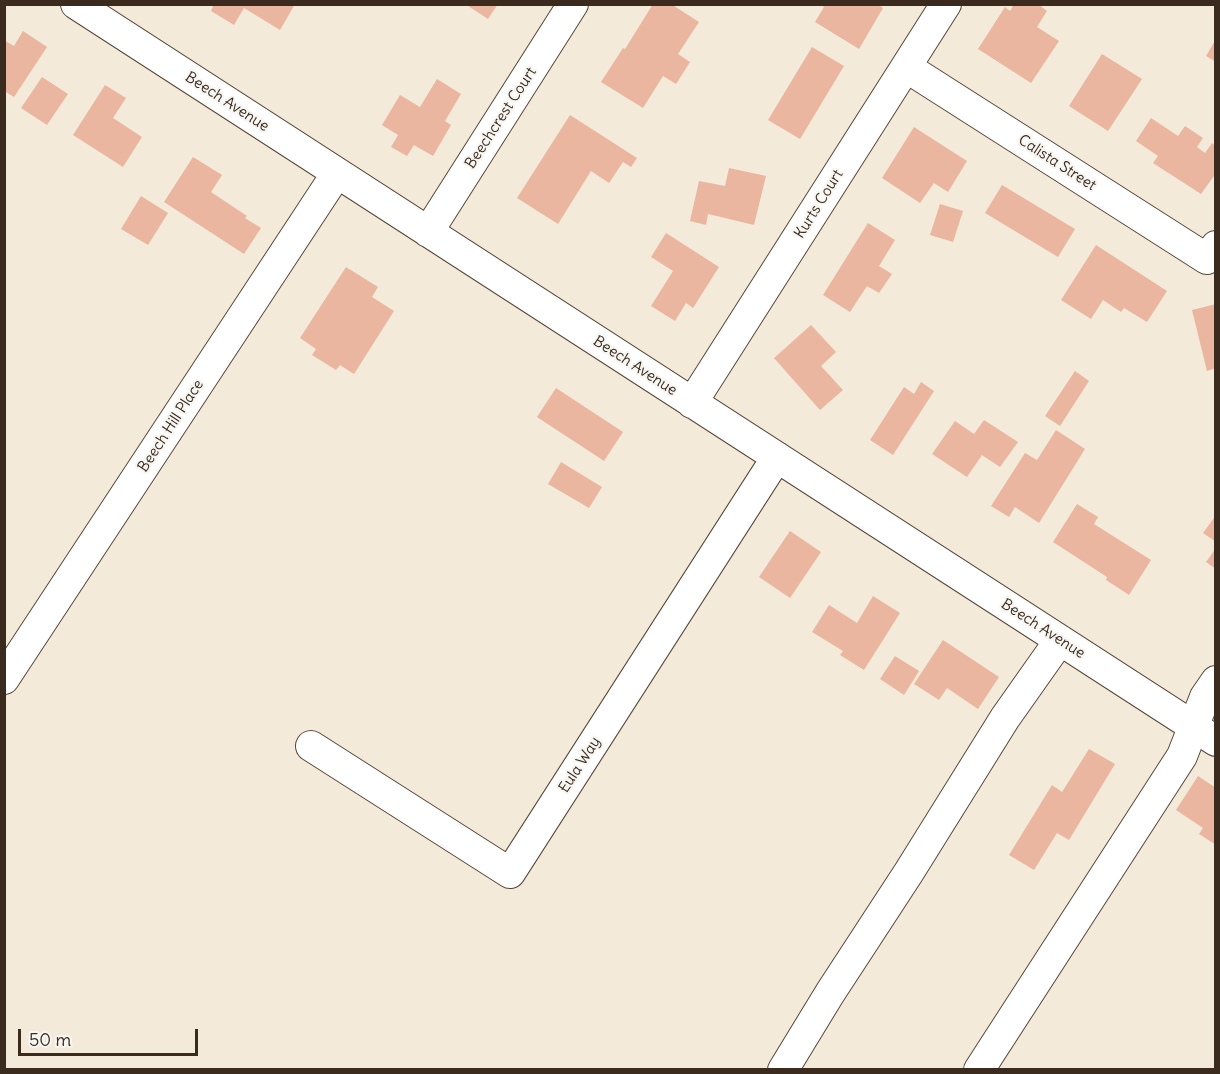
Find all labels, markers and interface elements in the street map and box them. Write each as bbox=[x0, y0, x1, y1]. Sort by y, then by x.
street label: Beechcrest Court bbox=[462, 64, 540, 172]
street label: Beech Avenue bbox=[182, 68, 272, 136]
street label: Calista Street bbox=[1015, 131, 1099, 195]
street label: Kurts Court bbox=[791, 166, 847, 242]
street label: Beech Avenue bbox=[590, 332, 680, 400]
street label: Beech Hill Place bbox=[134, 376, 208, 476]
street label: Beech Avenue bbox=[998, 595, 1088, 663]
street label: Eula Way bbox=[555, 734, 605, 796]
scale bar bbox=[21, 1017, 201, 1055]
text: 50 m bbox=[29, 1028, 71, 1051]

